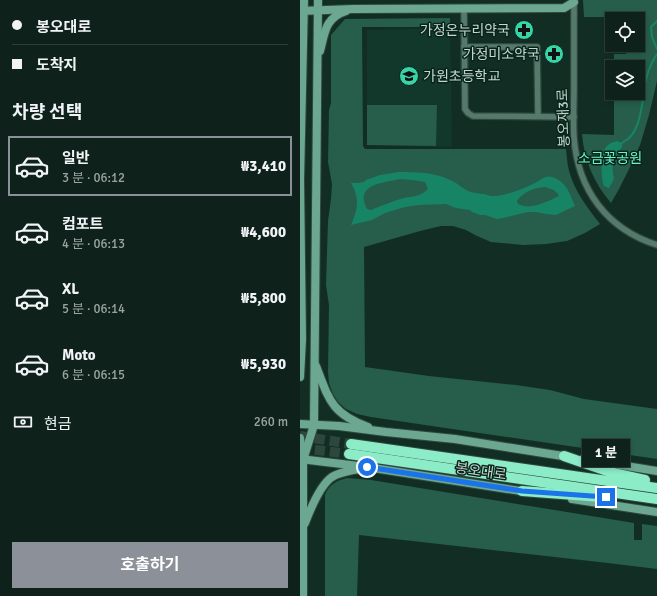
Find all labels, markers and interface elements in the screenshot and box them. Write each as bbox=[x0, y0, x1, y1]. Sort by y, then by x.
map controls bbox=[605, 12, 645, 100]
button: locate bbox=[605, 12, 645, 52]
text: 봉오대로 bbox=[36, 18, 91, 36]
pharmacy icon: 가정온누리약국 bbox=[513, 19, 535, 41]
place label: 가정온누리약국 bbox=[420, 22, 510, 39]
pharmacy icon: 가정미소약국 bbox=[543, 43, 565, 65]
place label: 가정미소약국 bbox=[463, 46, 540, 63]
text: 도착지 bbox=[36, 56, 77, 74]
button: layers bbox=[605, 60, 645, 100]
school or university icon: 가원초등학교 bbox=[398, 65, 420, 87]
place label: 가원초등학교 bbox=[423, 68, 500, 85]
street label: 봉오재3로 bbox=[554, 88, 573, 148]
text: 차량 선택 bbox=[12, 101, 82, 123]
icon: car bbox=[14, 148, 50, 184]
text: 일반 bbox=[62, 149, 90, 167]
park label: 소금꽃공원 bbox=[578, 150, 642, 167]
text: ₩3,410 bbox=[241, 157, 286, 175]
text: 3 분 · 06:12 bbox=[62, 170, 125, 186]
icon: car bbox=[14, 214, 50, 250]
text: 컴포트 bbox=[62, 215, 103, 233]
text: ₩4,600 bbox=[241, 223, 286, 241]
text: 4 분 · 06:13 bbox=[62, 236, 125, 252]
icon: car bbox=[14, 280, 50, 316]
text: XL bbox=[62, 280, 79, 298]
text: ₩5,800 bbox=[241, 289, 286, 307]
text: 5 분 · 06:14 bbox=[62, 301, 125, 317]
icon: car bbox=[14, 346, 50, 382]
text: Moto bbox=[62, 346, 96, 364]
text: ₩5,930 bbox=[241, 355, 286, 373]
text: 6 분 · 06:15 bbox=[62, 367, 125, 383]
icon: cash bbox=[12, 411, 34, 433]
text: 260 m bbox=[254, 414, 288, 430]
text: 현금 bbox=[44, 415, 72, 433]
callout: 1 분 bbox=[582, 439, 630, 467]
text: 1 분 bbox=[595, 445, 617, 461]
route start bbox=[358, 458, 376, 476]
street label: 봉오대로 bbox=[454, 459, 508, 484]
route end bbox=[597, 488, 615, 506]
button: 호출하기 bbox=[12, 542, 288, 588]

